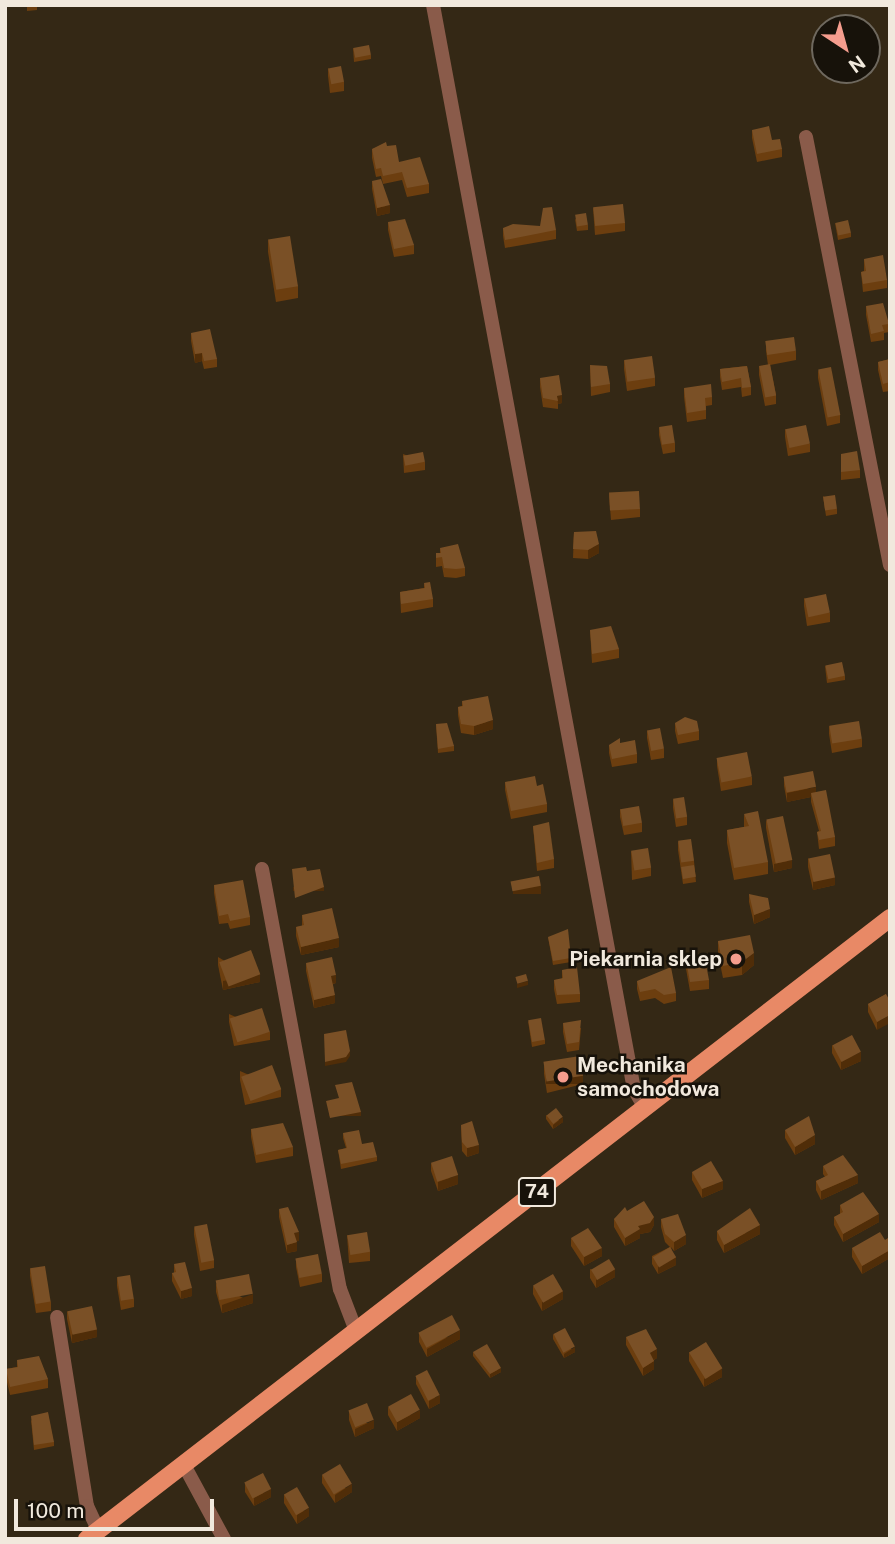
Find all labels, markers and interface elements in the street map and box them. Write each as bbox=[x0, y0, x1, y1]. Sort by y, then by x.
north arrow bbox=[811, 14, 881, 84]
text: N bbox=[845, 51, 870, 78]
place label: Piekarnia sklep bbox=[569, 946, 722, 972]
marker: Piekarnia sklep bbox=[728, 951, 744, 967]
place label: Mechanika samochodowa bbox=[577, 1052, 720, 1102]
marker: Mechanika samochodowa bbox=[555, 1069, 571, 1085]
road number: 74 bbox=[518, 1176, 556, 1208]
scale bar bbox=[18, 1484, 217, 1528]
text: 100 m bbox=[27, 1498, 84, 1523]

